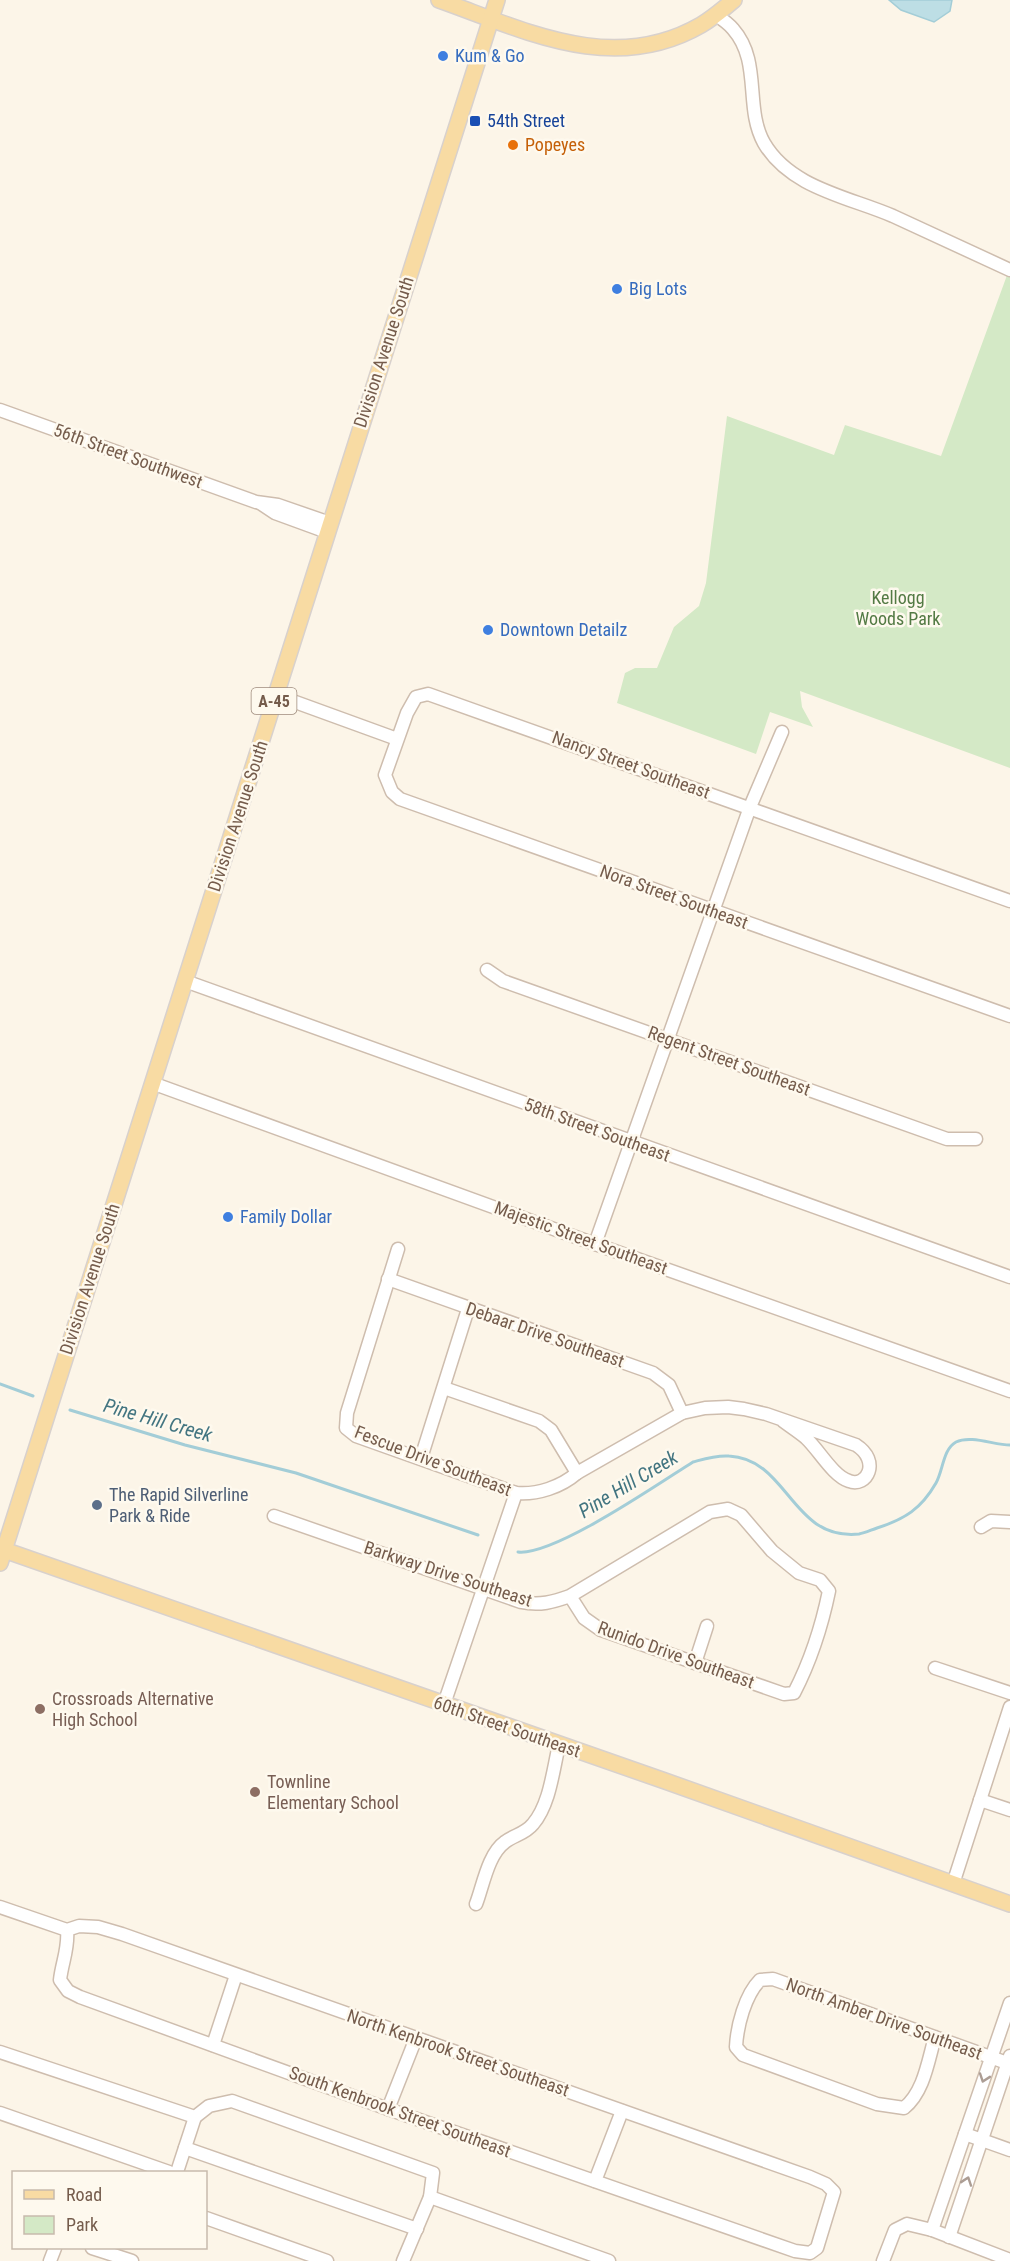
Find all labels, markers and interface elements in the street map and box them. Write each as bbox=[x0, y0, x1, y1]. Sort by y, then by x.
place label: Kum & Go bbox=[455, 45, 525, 66]
marker: Kum & Go bbox=[436, 49, 450, 63]
place label: 54th Street bbox=[487, 110, 565, 131]
marker: 54th Street bbox=[468, 114, 482, 128]
place label: Popeyes bbox=[525, 134, 585, 155]
marker: Popeyes bbox=[506, 138, 520, 152]
street label: Division Avenue South bbox=[349, 274, 418, 430]
place label: Big Lots bbox=[629, 278, 687, 299]
marker: Big Lots bbox=[610, 282, 624, 296]
street label: 56th Street Southwest bbox=[51, 419, 206, 492]
park label: Kellogg Woods Park bbox=[856, 587, 940, 629]
place label: Downtown Detailz bbox=[500, 619, 627, 640]
marker: Downtown Detailz bbox=[481, 623, 495, 637]
road number: A-45 bbox=[252, 688, 296, 714]
street label: Nancy Street Southeast bbox=[549, 726, 713, 803]
street label: Division Avenue South bbox=[203, 738, 272, 894]
street label: Nora Street Southeast bbox=[597, 860, 751, 933]
street label: Regent Street Southeast bbox=[645, 1021, 813, 1100]
street label: 58th Street Southeast bbox=[521, 1093, 673, 1166]
street label: Majestic Street Southeast bbox=[492, 1196, 671, 1279]
street label: Division Avenue South bbox=[55, 1201, 124, 1357]
place label: Family Dollar bbox=[240, 1206, 333, 1227]
marker: Family Dollar bbox=[221, 1210, 235, 1224]
street label: Debaar Drive Southeast bbox=[463, 1298, 627, 1372]
water label: Pine Hill Creek bbox=[101, 1393, 216, 1447]
street label: Fescue Drive Southeast bbox=[352, 1421, 515, 1500]
water label: Pine Hill Creek bbox=[574, 1444, 683, 1523]
place label: The Rapid Silverline Park & Ride bbox=[109, 1484, 248, 1526]
marker: The Rapid Silverline Park & Ride bbox=[90, 1498, 104, 1512]
street label: Barkway Drive Southeast bbox=[361, 1536, 535, 1611]
street label: Runido Drive Southeast bbox=[595, 1616, 757, 1693]
place label: Crossroads Alternative High School bbox=[52, 1688, 214, 1730]
street label: 60th Street Southeast bbox=[431, 1692, 583, 1762]
marker: Crossroads Alternative High School bbox=[33, 1702, 47, 1716]
place label: Townline Elementary School bbox=[267, 1771, 399, 1813]
marker: Townline Elementary School bbox=[248, 1785, 262, 1799]
street label: North Amber Drive Southeast bbox=[783, 1973, 985, 2064]
street label: North Kenbrook Street Southeast bbox=[344, 2005, 572, 2100]
street label: South Kenbrook Street Southeast bbox=[286, 2062, 514, 2161]
one-way arrow bbox=[979, 2072, 992, 2083]
legend bbox=[12, 2171, 207, 2249]
one-way arrow bbox=[960, 2176, 973, 2187]
text: Road bbox=[66, 2184, 102, 2205]
text: Park bbox=[66, 2214, 98, 2235]

